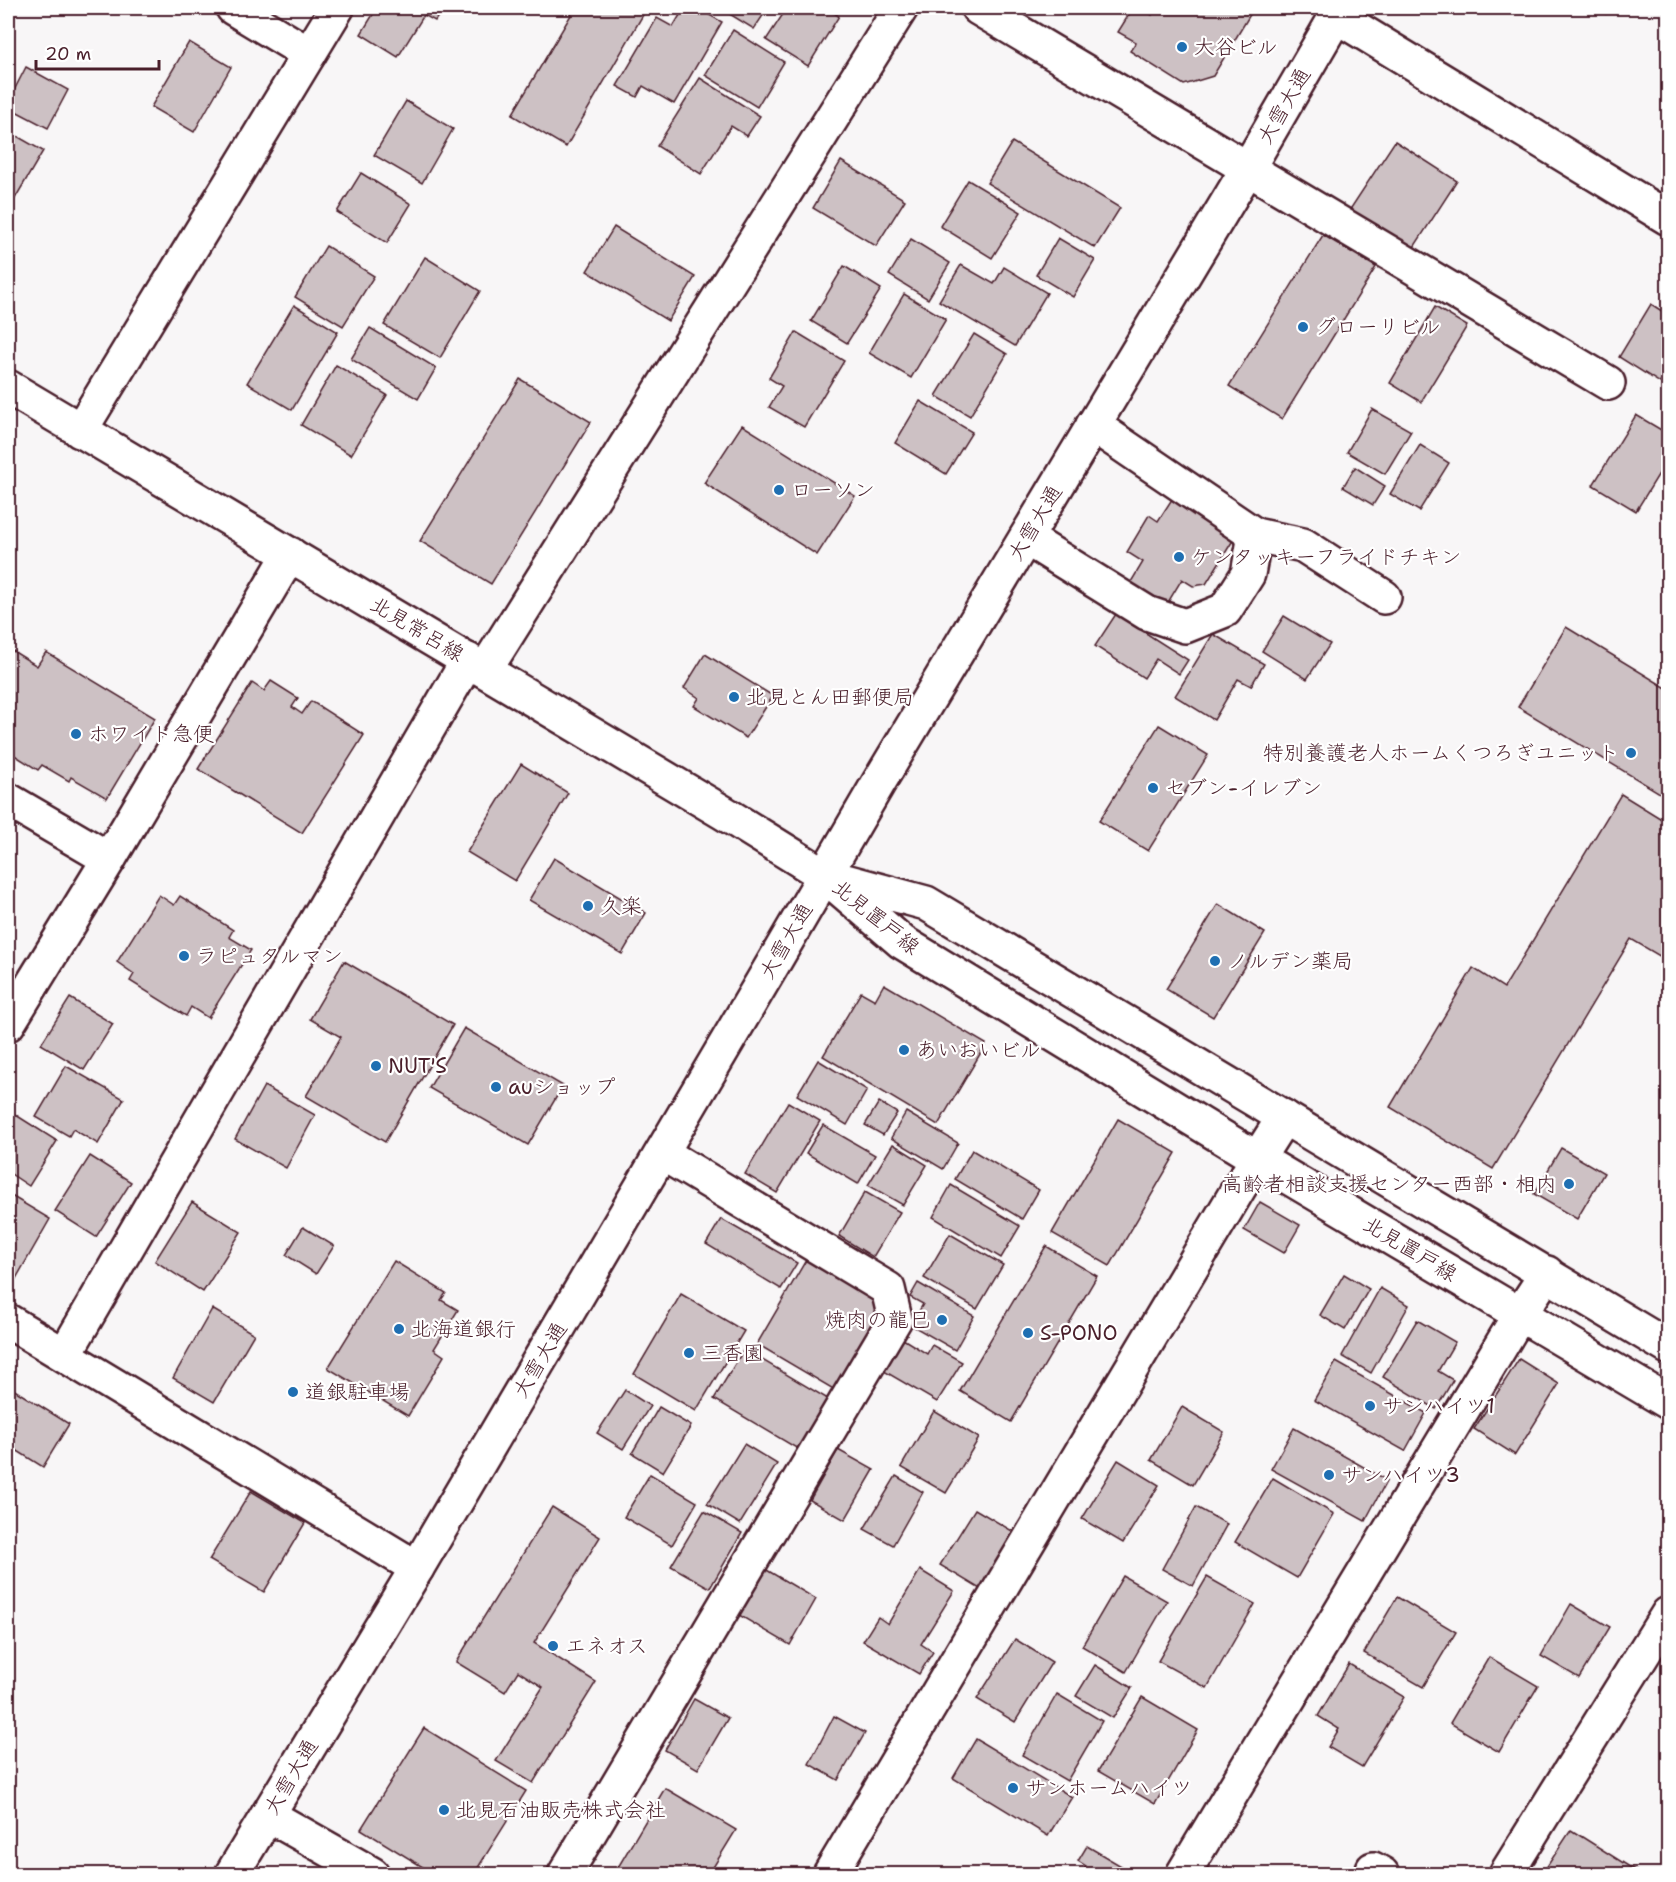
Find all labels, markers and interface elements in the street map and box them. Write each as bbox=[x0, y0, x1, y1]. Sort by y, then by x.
scale bar bbox=[36, 33, 159, 71]
place label: 大谷ビル bbox=[1194, 33, 1278, 61]
marker: 大谷ビル bbox=[1175, 40, 1189, 54]
text: 20 m bbox=[45, 42, 91, 66]
street label: 大雪大通 bbox=[1251, 63, 1317, 149]
place label: グローリビル bbox=[1315, 313, 1441, 341]
marker: グローリビル bbox=[1296, 320, 1310, 334]
place label: ローソン bbox=[791, 476, 875, 504]
street label: 大雪大通 bbox=[1001, 480, 1069, 566]
marker: ローソン bbox=[772, 483, 786, 497]
place label: ケンタッキーフライドチキン bbox=[1191, 543, 1461, 571]
marker: ケンタッキーフライドチキン bbox=[1172, 550, 1186, 564]
street label: 北見常呂線 bbox=[365, 590, 469, 668]
place label: 北見とん田郵便局 bbox=[746, 683, 914, 711]
marker: 北見とん田郵便局 bbox=[727, 690, 741, 704]
place label: ホワイト急便 bbox=[88, 720, 214, 748]
marker: ホワイト急便 bbox=[69, 727, 83, 741]
place label: 特別養護老人ホームくつろぎユニット bbox=[1263, 739, 1619, 767]
marker: 特別養護老人ホームくつろぎユニット bbox=[1624, 746, 1638, 760]
place label: セブン-イレブン bbox=[1165, 774, 1322, 802]
marker: セブン-イレブン bbox=[1146, 781, 1160, 795]
street label: 北見置戸線 bbox=[826, 873, 926, 961]
place label: 久楽 bbox=[600, 892, 642, 920]
street label: 大雪大通 bbox=[753, 898, 819, 984]
marker: 久楽 bbox=[581, 899, 595, 913]
place label: ラピュタルマン bbox=[196, 942, 343, 970]
place label: ノルデン薬局 bbox=[1227, 947, 1353, 975]
marker: ラピュタルマン bbox=[177, 949, 191, 963]
marker: ノルデン薬局 bbox=[1208, 954, 1222, 968]
place label: あいおいビル bbox=[916, 1036, 1041, 1064]
marker: あいおいビル bbox=[897, 1043, 911, 1057]
place label: NUT'S bbox=[388, 1052, 447, 1080]
marker: NUT'S bbox=[369, 1059, 383, 1073]
place label: auショップ bbox=[508, 1073, 616, 1101]
marker: auショップ bbox=[489, 1080, 503, 1094]
place label: 高齢者相談支援センター西部・相内 bbox=[1222, 1170, 1557, 1198]
marker: 高齢者相談支援センター西部・相内 bbox=[1562, 1177, 1576, 1191]
street label: 北見置戸線 bbox=[1358, 1210, 1462, 1288]
place label: 焼肉の龍巳 bbox=[825, 1306, 930, 1334]
marker: 焼肉の龍巳 bbox=[935, 1313, 949, 1327]
place label: 北海道銀行 bbox=[411, 1315, 516, 1343]
street label: 大雪大通 bbox=[506, 1317, 574, 1403]
place label: S-PONO bbox=[1040, 1319, 1118, 1347]
marker: 北海道銀行 bbox=[392, 1322, 406, 1336]
marker: S-PONO bbox=[1021, 1326, 1035, 1340]
place label: 三香園 bbox=[701, 1339, 764, 1367]
marker: 三香園 bbox=[682, 1346, 696, 1360]
place label: 道銀駐車場 bbox=[305, 1378, 410, 1406]
marker: 道銀駐車場 bbox=[286, 1385, 300, 1399]
place label: サンハイツ1 bbox=[1382, 1392, 1495, 1420]
marker: サンハイツ1 bbox=[1363, 1399, 1377, 1413]
place label: サンハイツ3 bbox=[1341, 1461, 1460, 1489]
marker: サンハイツ3 bbox=[1322, 1468, 1336, 1482]
place label: エネオス bbox=[565, 1632, 648, 1660]
marker: エネオス bbox=[546, 1639, 560, 1653]
street label: 大雪大通 bbox=[257, 1734, 325, 1820]
place label: サンホームハイツ bbox=[1025, 1774, 1192, 1802]
marker: サンホームハイツ bbox=[1006, 1781, 1020, 1795]
place label: 北見石油販売株式会社 bbox=[456, 1796, 666, 1824]
marker: 北見石油販売株式会社 bbox=[437, 1803, 451, 1817]

